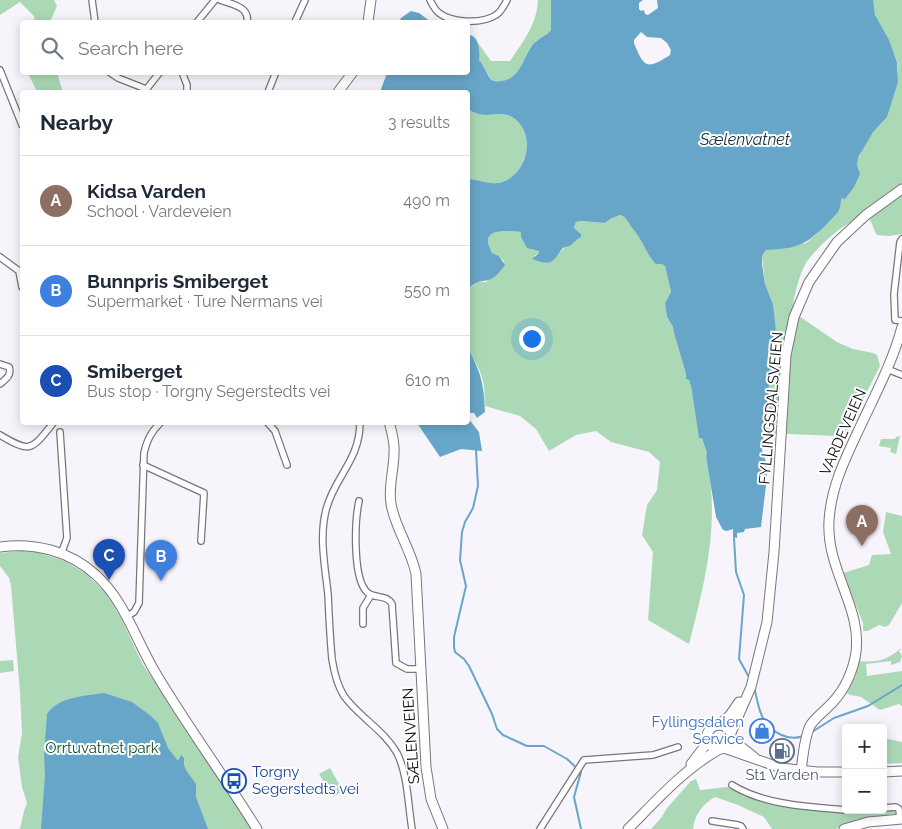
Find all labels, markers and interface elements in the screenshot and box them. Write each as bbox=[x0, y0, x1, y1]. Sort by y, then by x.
search box bbox=[20, 20, 470, 75]
icon: search bbox=[38, 34, 66, 62]
text: Search here bbox=[78, 37, 184, 59]
text: Nearby bbox=[40, 110, 113, 135]
text: 3 results bbox=[388, 113, 450, 132]
water label: Sælenvatnet bbox=[699, 130, 791, 149]
text: Kidsa Varden bbox=[87, 180, 206, 202]
text: A bbox=[51, 191, 61, 210]
text: 490 m bbox=[403, 191, 450, 210]
text: School · Vardeveien bbox=[87, 202, 231, 221]
text: Bunnpris Smiberget bbox=[87, 270, 268, 292]
text: B bbox=[51, 281, 61, 300]
text: 550 m bbox=[404, 281, 450, 300]
text: Supermarket · Ture Nermans vei bbox=[87, 292, 323, 311]
your location bbox=[519, 326, 545, 352]
street label: FYLLINGSDALSVEIEN bbox=[755, 331, 787, 485]
text: Smiberget bbox=[87, 360, 182, 382]
text: C bbox=[51, 371, 61, 390]
text: 610 m bbox=[405, 371, 450, 390]
text: Bus stop · Torgny Segerstedts vei bbox=[87, 382, 330, 401]
street label: VARDEVEIEN bbox=[816, 386, 870, 478]
pin: A bbox=[846, 505, 878, 546]
pin: C bbox=[93, 539, 125, 580]
pin: B bbox=[145, 540, 177, 581]
street label: SÆLENVEIEN bbox=[399, 687, 423, 785]
place label: Fyllingsdalen Service bbox=[651, 713, 744, 748]
shop icon: Fyllingsdalen Service bbox=[749, 718, 775, 744]
map controls bbox=[842, 724, 887, 814]
button: + bbox=[842, 724, 887, 769]
fuel station icon: St1 Varden bbox=[769, 738, 795, 764]
park label: Orrtuvatnet park bbox=[45, 739, 159, 757]
place label: Torgny Segerstedts vei bbox=[252, 763, 359, 798]
place label: St1 Varden bbox=[745, 766, 819, 784]
bus stop icon: Torgny Segerstedts vei bbox=[221, 768, 247, 794]
button: − bbox=[842, 769, 887, 814]

